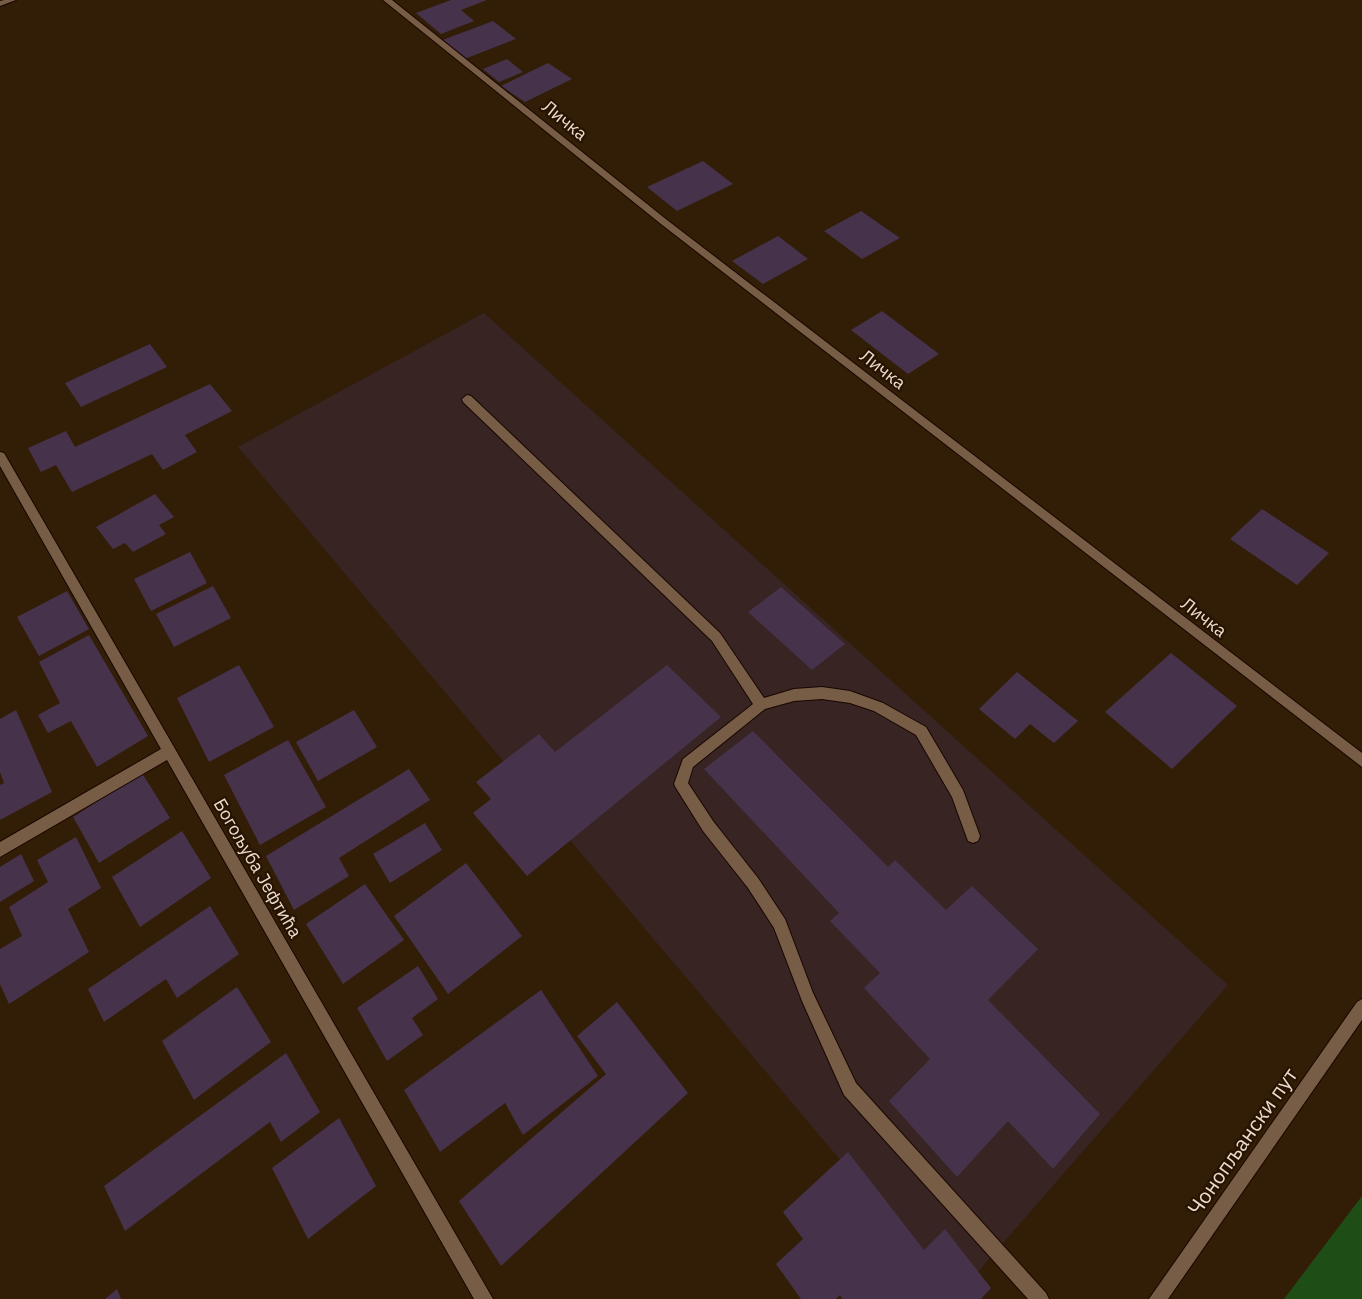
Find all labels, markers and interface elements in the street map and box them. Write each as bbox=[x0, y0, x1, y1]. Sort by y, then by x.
street label: Личка bbox=[538, 95, 593, 146]
street label: Личка bbox=[855, 344, 911, 394]
street label: Личка bbox=[1176, 592, 1232, 642]
street label: Богољуба Јефтића bbox=[209, 794, 307, 942]
street label: Чонопљански пут bbox=[1181, 1062, 1303, 1220]

